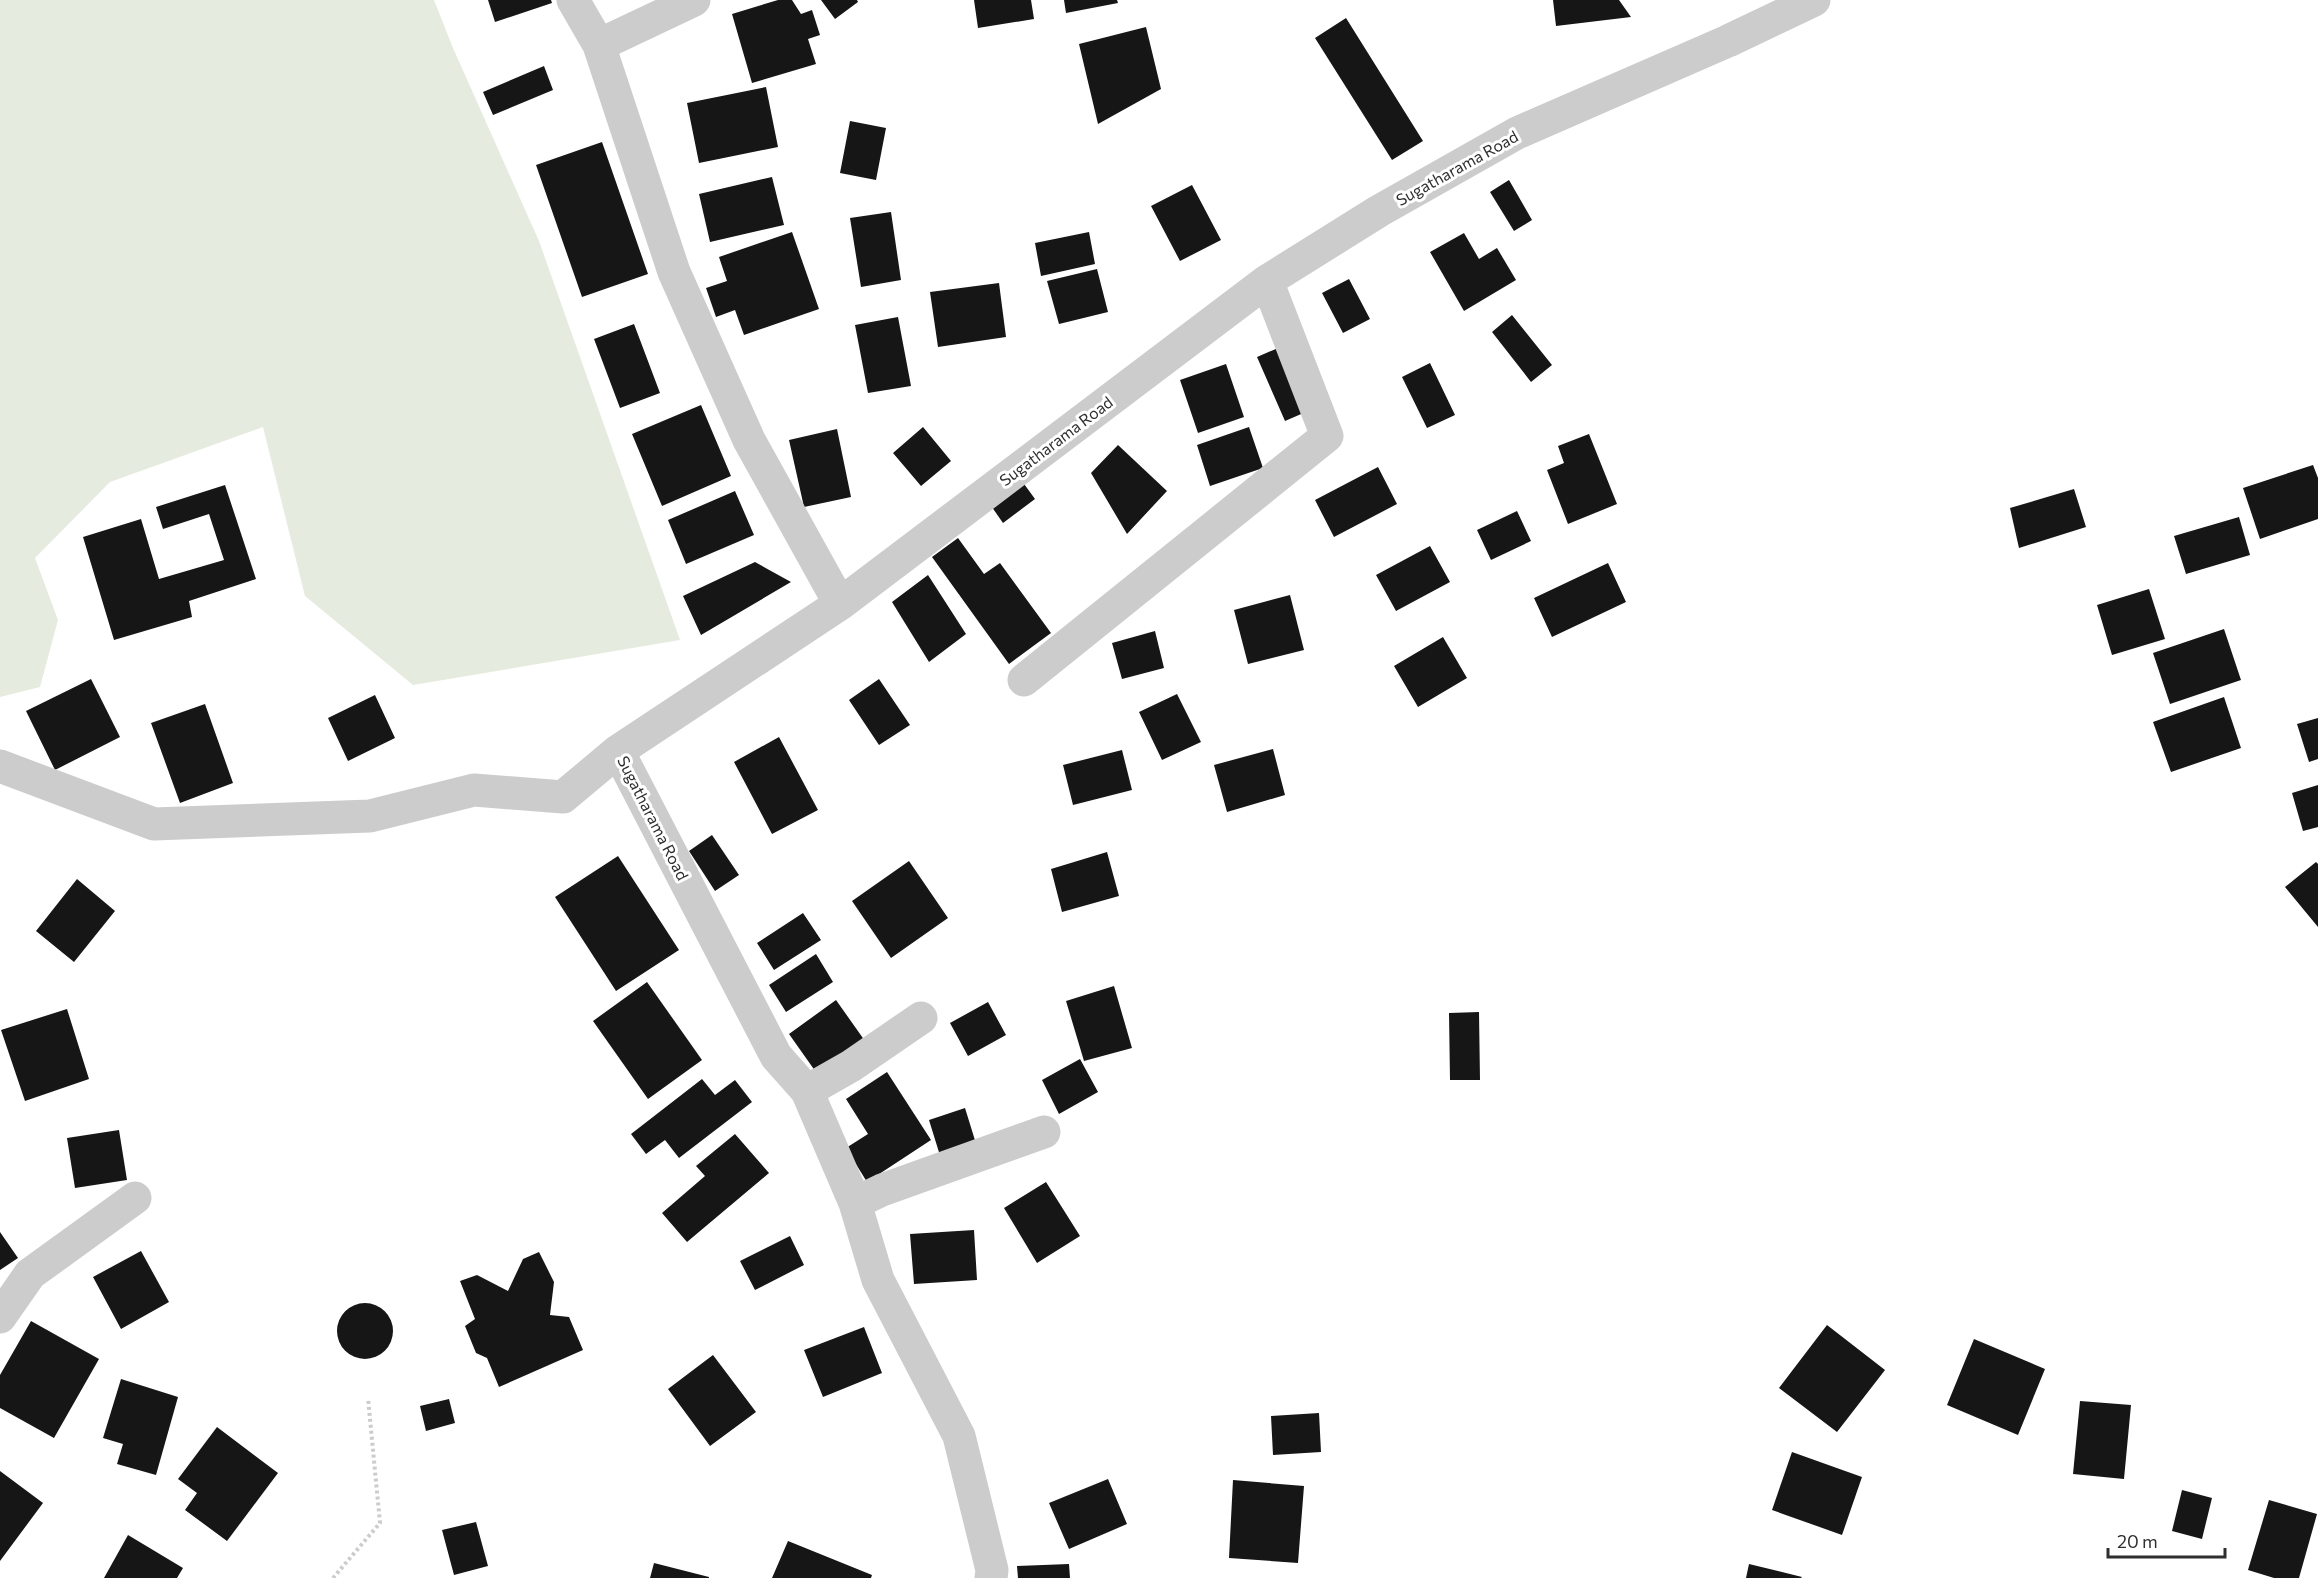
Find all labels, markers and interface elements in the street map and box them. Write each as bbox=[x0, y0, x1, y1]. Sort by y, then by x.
street label: Sugatharama Road bbox=[1392, 126, 1521, 209]
street label: Sugatharama Road bbox=[995, 392, 1116, 489]
street label: Sugatharama Road bbox=[614, 753, 693, 883]
scale bar bbox=[2108, 1521, 2225, 1559]
text: 20 m bbox=[2117, 1530, 2158, 1552]

